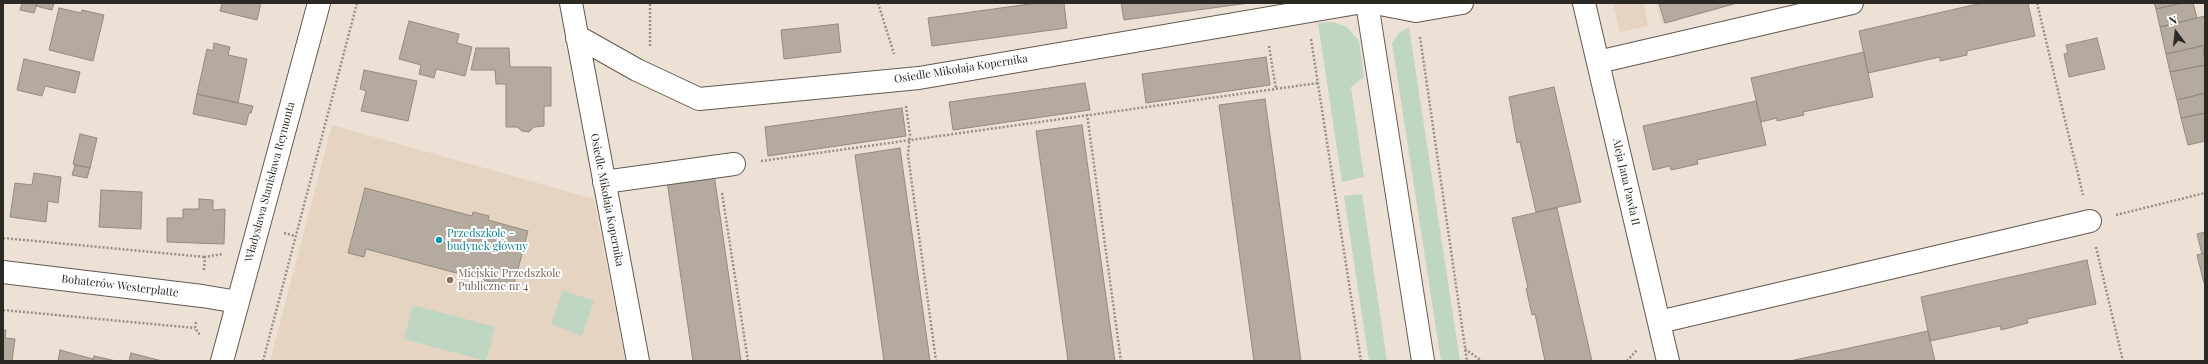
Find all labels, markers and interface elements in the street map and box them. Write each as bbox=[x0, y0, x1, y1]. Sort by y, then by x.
north arrow bbox=[2156, 12, 2196, 52]
text: N bbox=[2167, 12, 2179, 28]
street label: Osiedle Mikołaja Kopernika bbox=[893, 52, 1029, 86]
street label: Władysława Stanisława Reymonta bbox=[242, 100, 298, 264]
street label: Osiedle Mikołaja Kopernika bbox=[588, 132, 626, 268]
street label: Aleja Jana Pawła II bbox=[1610, 137, 1642, 227]
place label: Przedszkole - budynek główny bbox=[447, 227, 528, 253]
marker: Przedszkole - budynek główny bbox=[434, 235, 444, 245]
place label: Miejskie Przedszkole Publiczne nr 4 bbox=[458, 267, 561, 293]
street label: Bohaterów Westerplatte bbox=[61, 272, 179, 300]
marker: Miejskie Przedszkole Publiczne nr 4 bbox=[445, 275, 455, 285]

